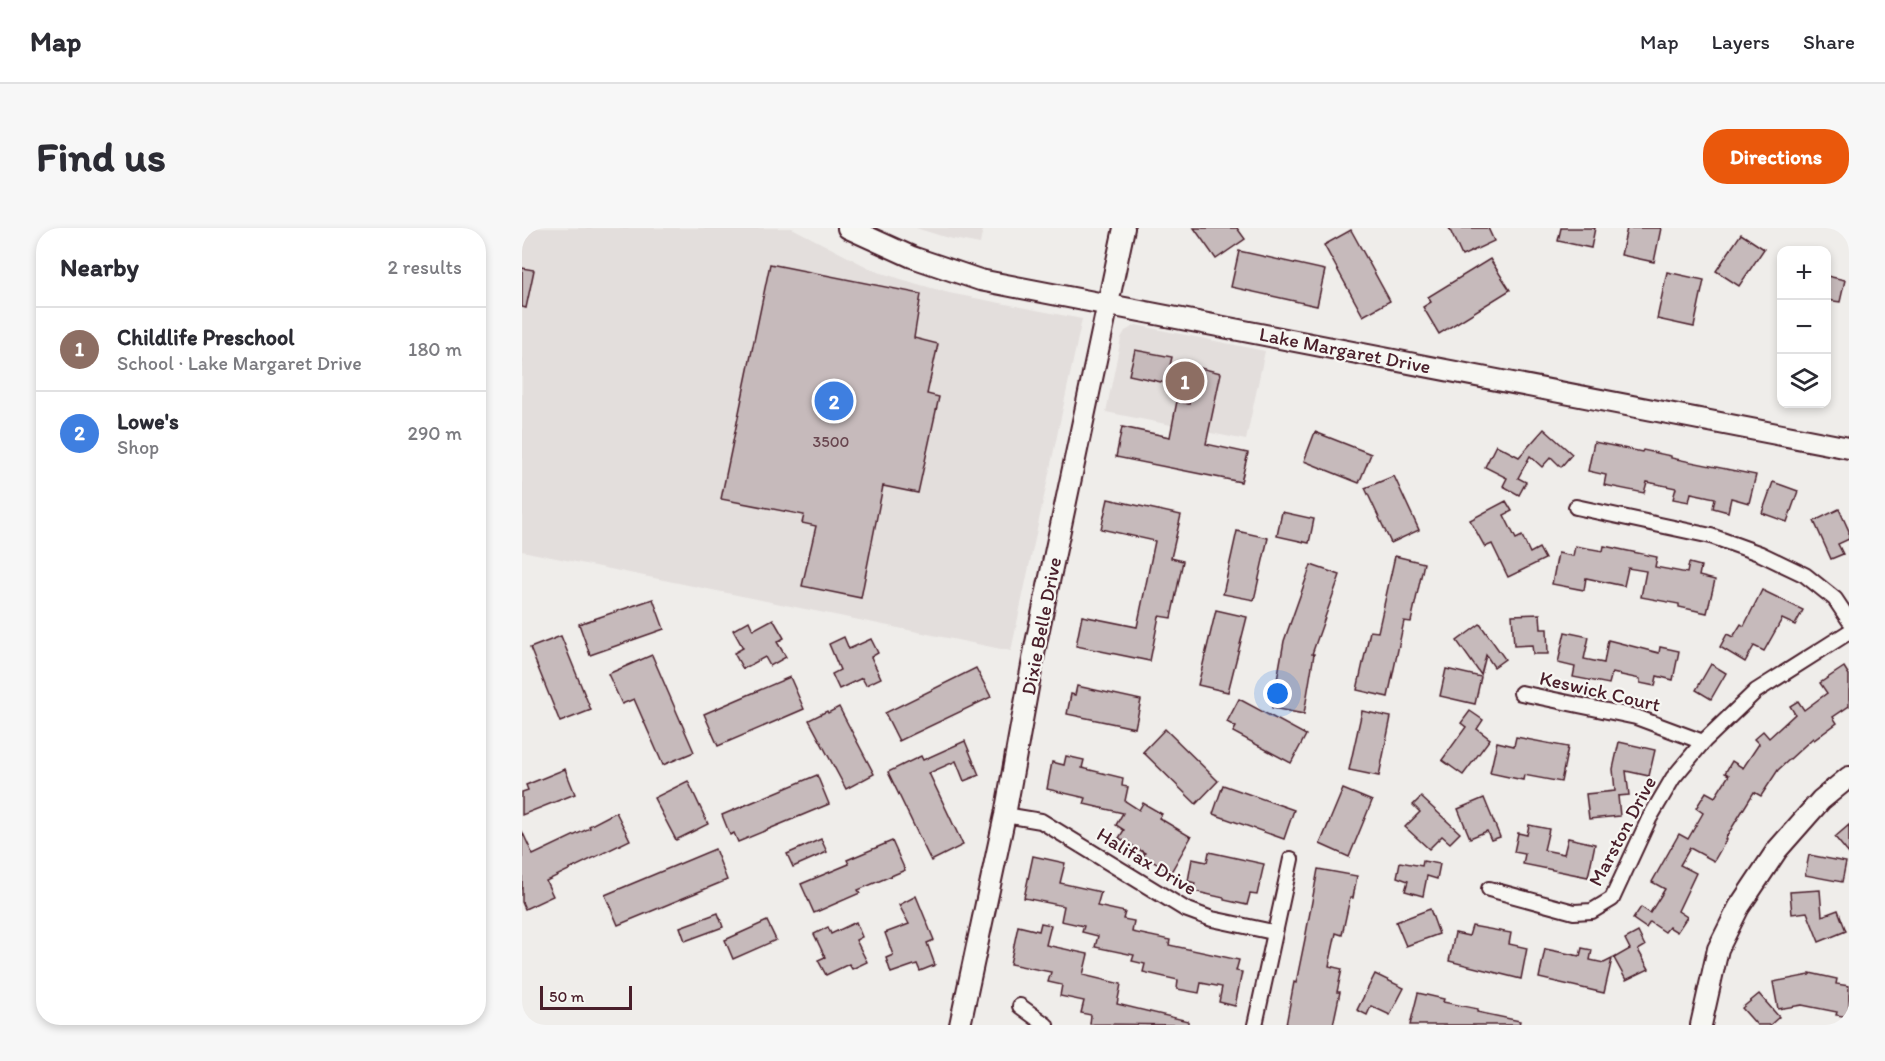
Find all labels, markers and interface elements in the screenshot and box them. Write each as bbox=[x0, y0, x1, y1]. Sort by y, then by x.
text: Map bbox=[30, 24, 81, 58]
text: Map bbox=[1640, 29, 1679, 54]
text: Layers bbox=[1712, 29, 1770, 54]
text: Share bbox=[1803, 29, 1855, 54]
button: Directions bbox=[1703, 129, 1849, 184]
text: Find us bbox=[36, 131, 166, 182]
map controls bbox=[1777, 246, 1831, 408]
button: + bbox=[1777, 246, 1831, 300]
text: Nearby bbox=[60, 251, 139, 283]
text: 2 results bbox=[388, 255, 462, 279]
button: − bbox=[1777, 300, 1831, 354]
street label: Lake Margaret Drive bbox=[1257, 322, 1433, 378]
text: Childlife Preschool bbox=[117, 324, 294, 351]
text: 1 bbox=[75, 337, 84, 361]
text: 180 m bbox=[408, 337, 462, 361]
text: School · Lake Margaret Drive bbox=[117, 351, 362, 375]
button: layers bbox=[1777, 354, 1831, 408]
pin: 1 bbox=[1166, 358, 1204, 404]
pin: 2 bbox=[814, 378, 854, 423]
text: Lowe's bbox=[117, 408, 179, 435]
text: 2 bbox=[74, 421, 85, 445]
text: 290 m bbox=[407, 421, 462, 445]
house number: 3500 bbox=[813, 432, 849, 451]
text: Shop bbox=[117, 435, 159, 459]
street label: Dixie Belle Drive bbox=[1016, 555, 1066, 697]
street label: Keswick Court bbox=[1537, 665, 1663, 717]
your location bbox=[1263, 679, 1292, 708]
street label: Marston Drive bbox=[1583, 772, 1661, 890]
street label: Halifax Drive bbox=[1093, 822, 1201, 900]
scale bar bbox=[540, 983, 632, 1010]
text: 50 m bbox=[549, 987, 584, 1006]

